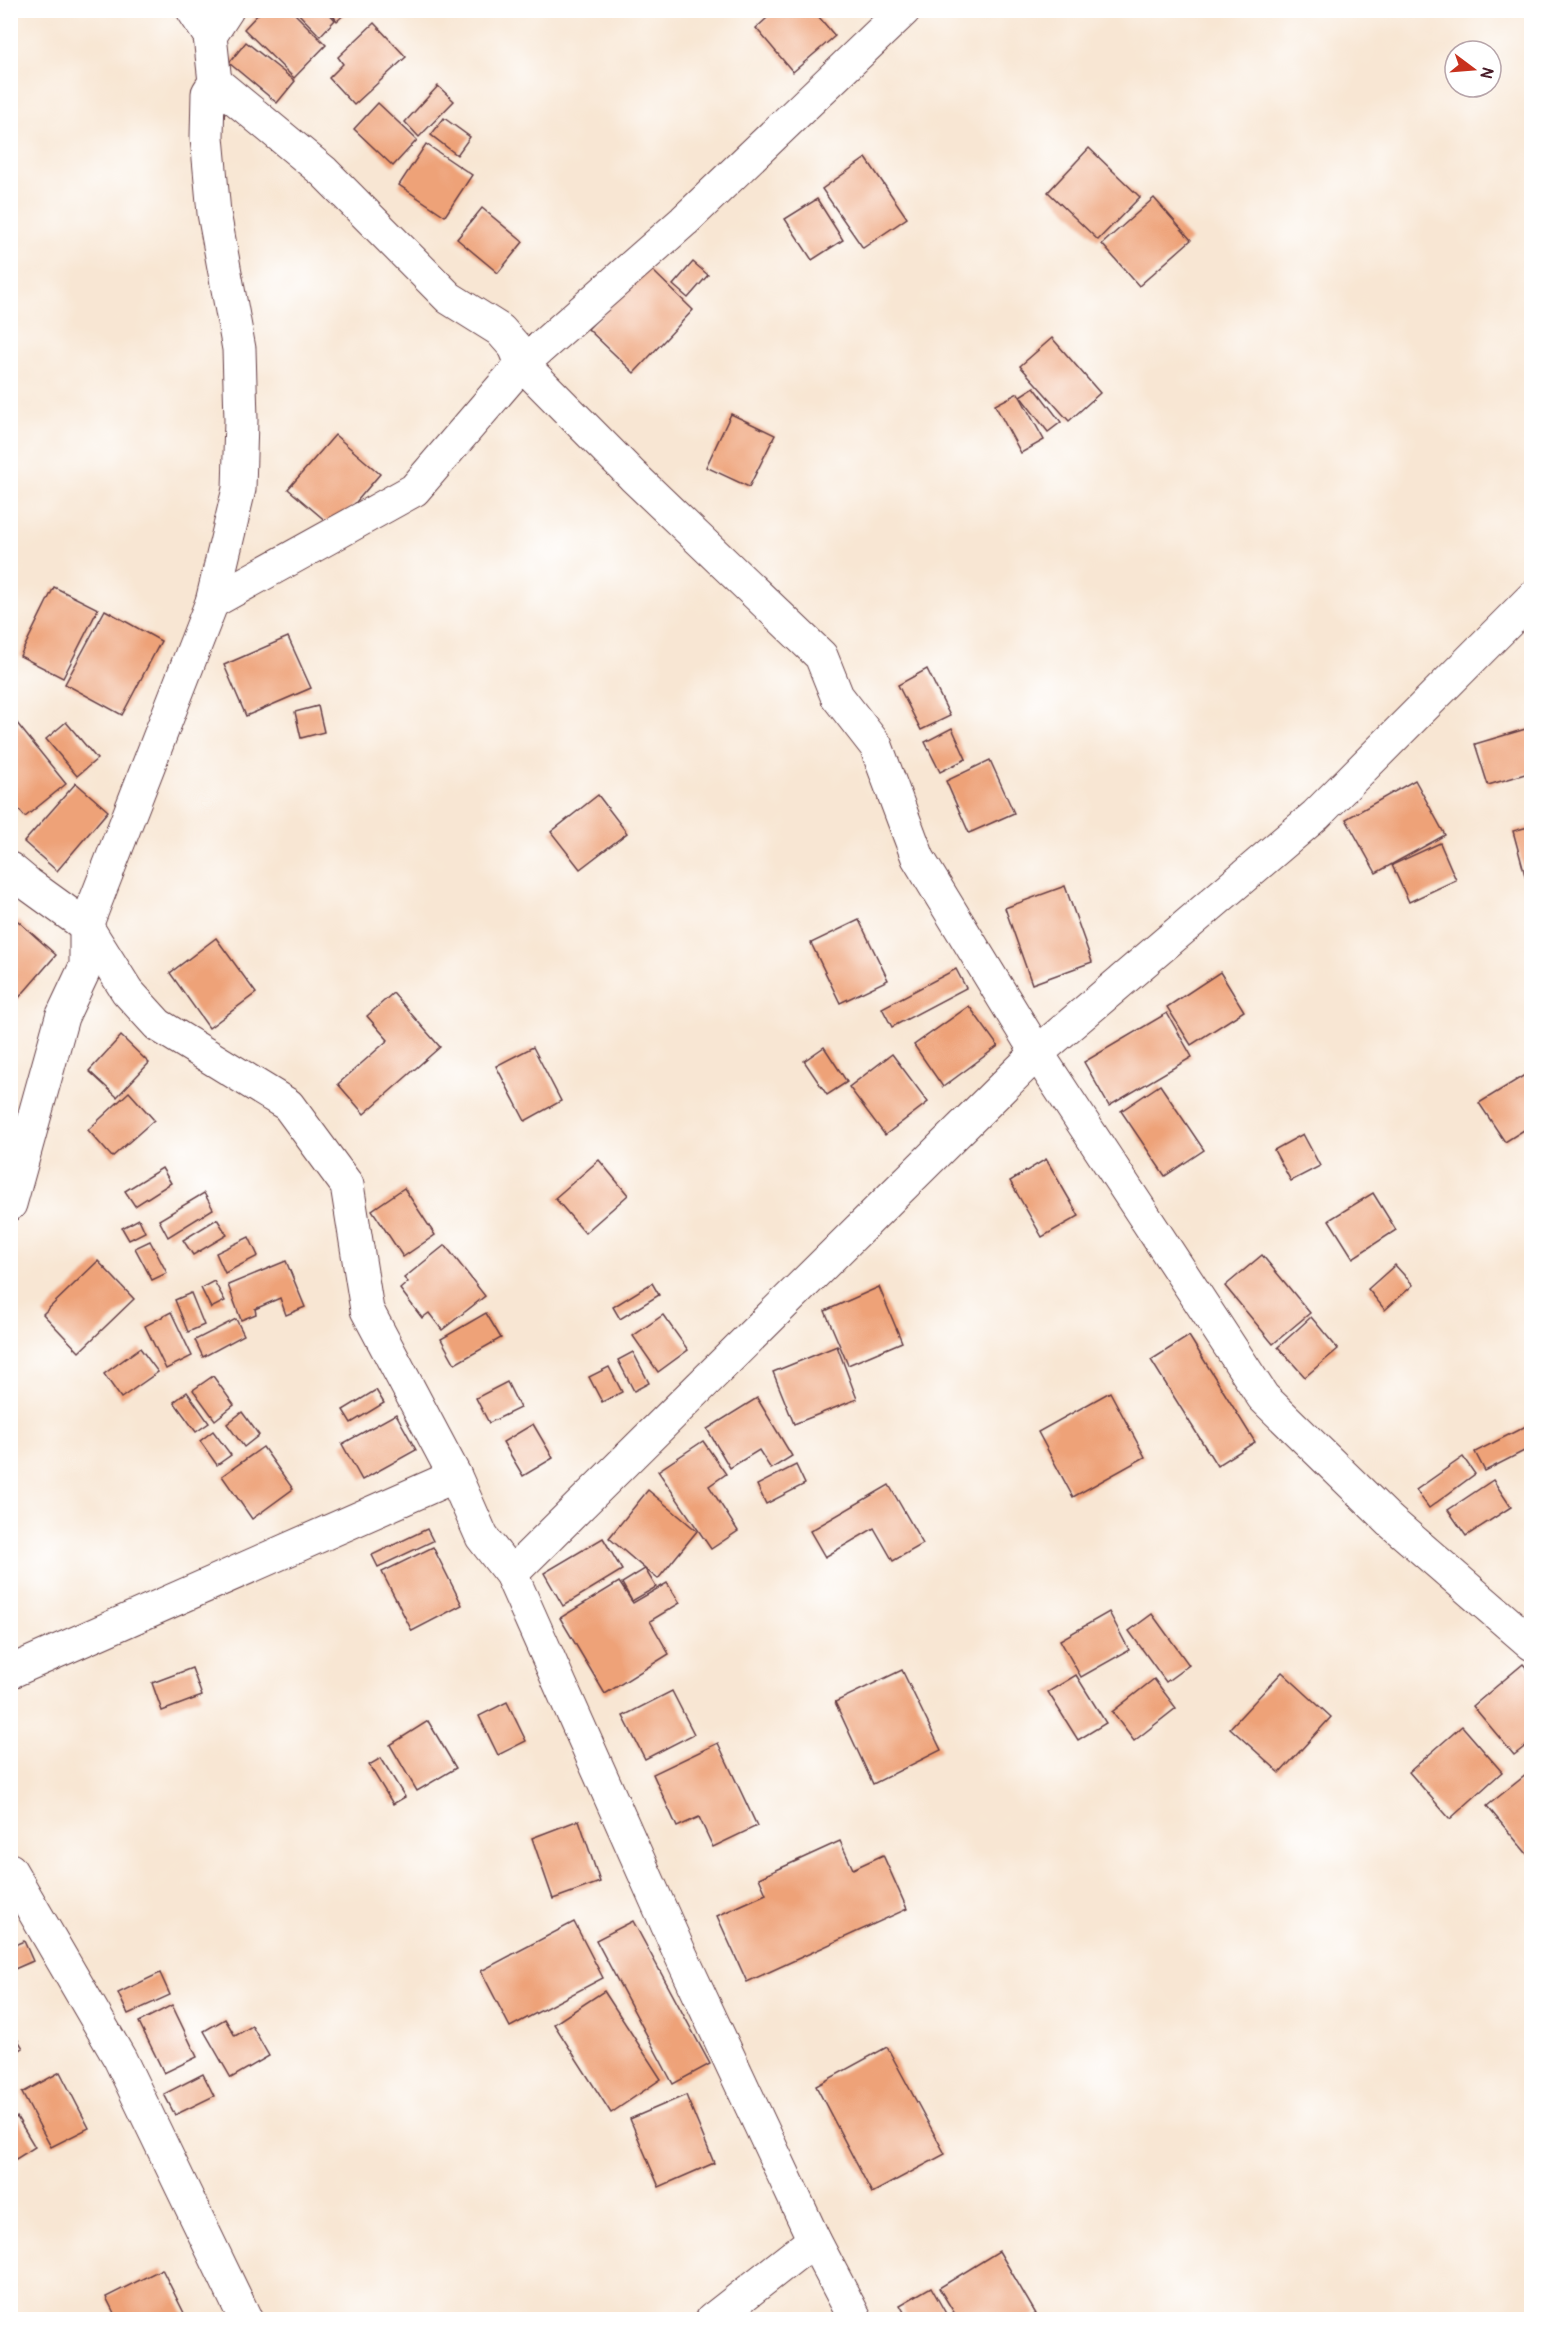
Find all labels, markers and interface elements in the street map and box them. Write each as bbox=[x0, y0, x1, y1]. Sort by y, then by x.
north arrow bbox=[1443, 39, 1503, 99]
text: N bbox=[1475, 65, 1498, 81]

